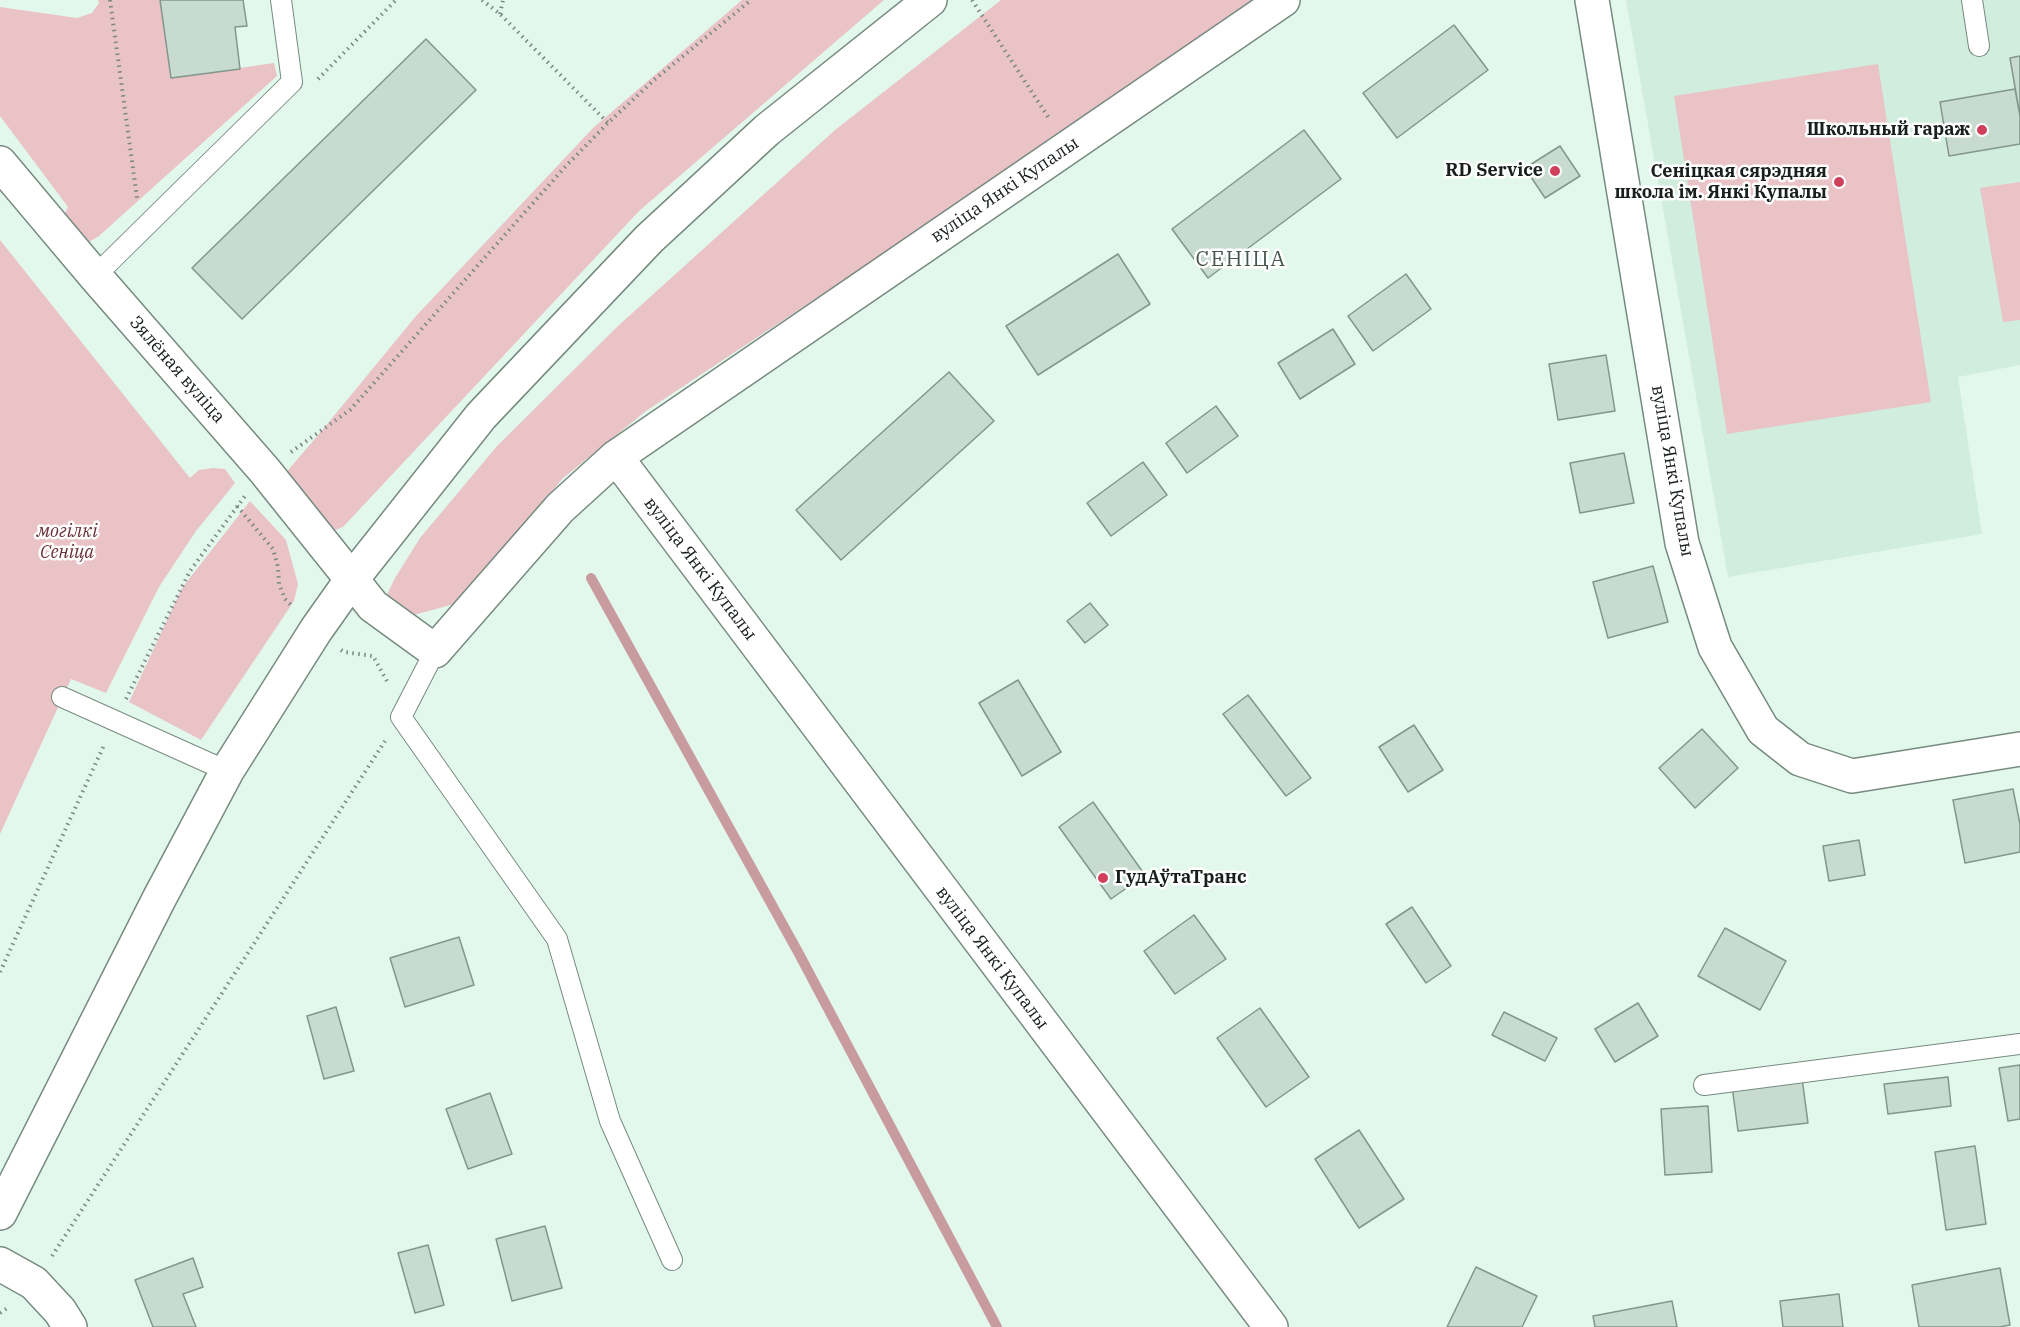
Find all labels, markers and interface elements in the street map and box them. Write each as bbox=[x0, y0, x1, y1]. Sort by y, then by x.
place label: Школьный гараж bbox=[1807, 119, 1970, 141]
marker: Школьный гараж bbox=[1975, 123, 1989, 137]
street label: вуліца Янкі Купалы bbox=[927, 132, 1083, 248]
place label: RD Service bbox=[1445, 160, 1543, 182]
place label: Сеніцкая сярэдняя школа ім. Янкі Купалы bbox=[1615, 161, 1827, 204]
marker: RD Service bbox=[1548, 164, 1562, 178]
marker: Сеніцкая сярэдняя школа ім. Янкі Купалы bbox=[1832, 175, 1846, 189]
district label: СЕНІЦА bbox=[1196, 247, 1286, 273]
street label: Зялёная вуліца bbox=[125, 312, 229, 428]
street label: вуліца Янкі Купалы bbox=[1646, 383, 1698, 559]
street label: вуліца Янкі Купалы bbox=[639, 493, 761, 645]
park label: могілкі Сеніца bbox=[36, 521, 98, 564]
place label: ГудАўтаТранс bbox=[1115, 867, 1247, 889]
marker: ГудАўтаТранс bbox=[1096, 871, 1110, 885]
street label: вуліца Янкі Купалы bbox=[931, 882, 1053, 1034]

